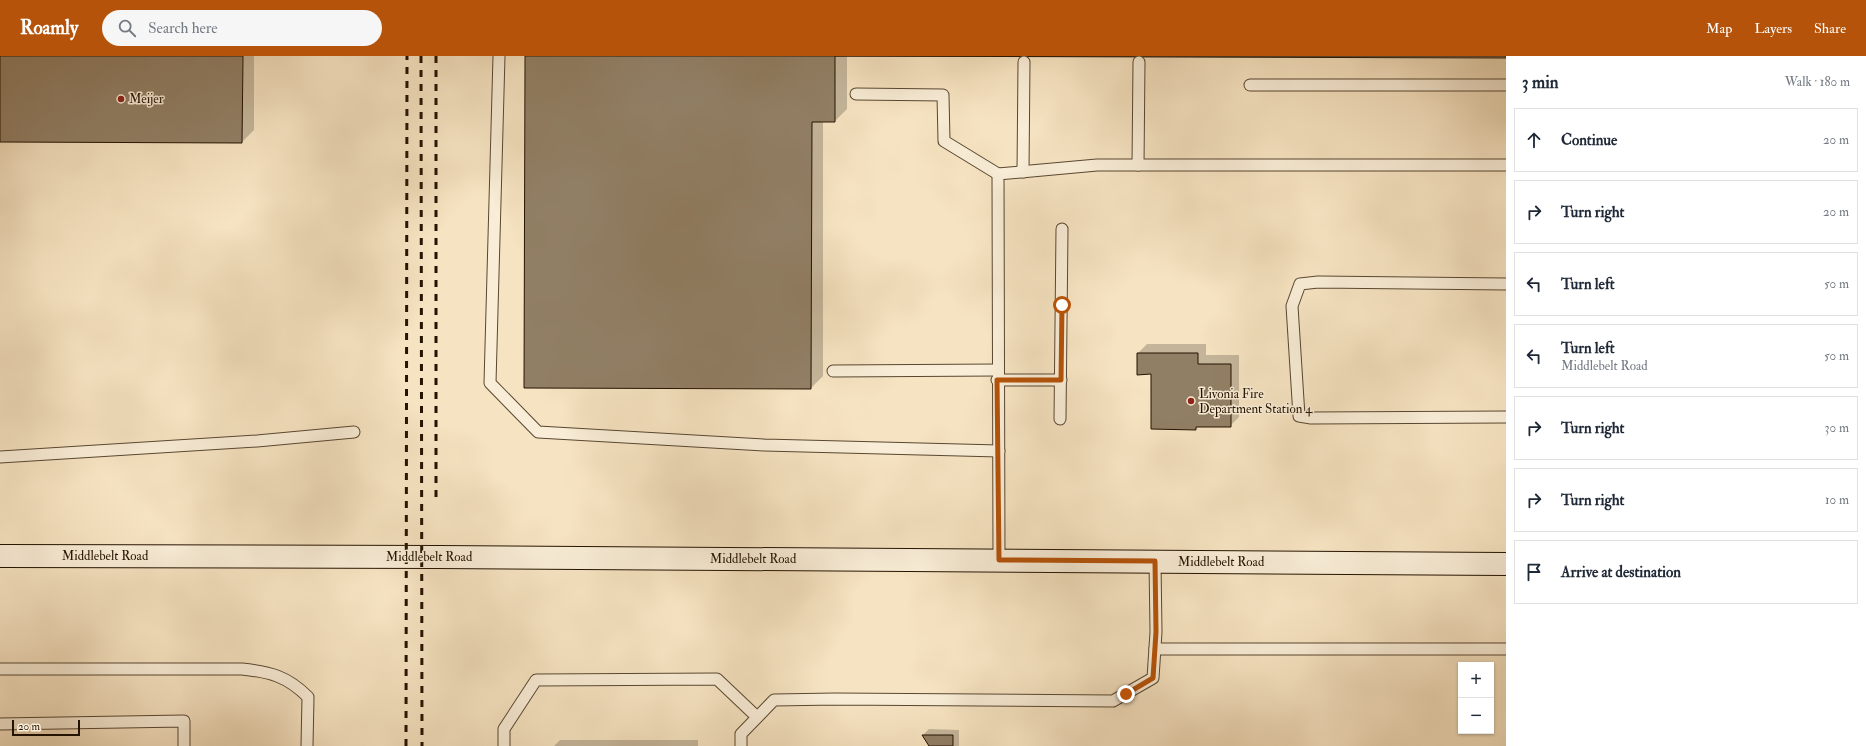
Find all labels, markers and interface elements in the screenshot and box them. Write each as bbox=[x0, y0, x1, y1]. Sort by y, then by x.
search box bbox=[102, 10, 382, 46]
text: Roamly bbox=[20, 16, 78, 40]
icon: search bbox=[116, 17, 138, 39]
text: Search here bbox=[148, 19, 218, 38]
text: Map bbox=[1706, 20, 1732, 37]
text: Layers bbox=[1754, 20, 1792, 37]
text: Share bbox=[1814, 20, 1846, 37]
text: 3 min bbox=[1522, 72, 1559, 93]
text: Walk · 180 m bbox=[1785, 74, 1850, 90]
place label: Meijer bbox=[129, 91, 164, 107]
marker: Meijer bbox=[116, 94, 126, 104]
icon: ahead bbox=[1523, 129, 1545, 151]
text: Continue bbox=[1561, 131, 1617, 150]
text: 20 m bbox=[1823, 132, 1849, 148]
icon: right bbox=[1523, 201, 1545, 223]
text: Turn right bbox=[1561, 203, 1624, 222]
text: 20 m bbox=[1823, 204, 1849, 220]
icon: left bbox=[1523, 273, 1545, 295]
text: Turn left bbox=[1561, 275, 1615, 294]
text: 50 m bbox=[1824, 276, 1849, 292]
route start bbox=[1053, 296, 1071, 314]
text: Turn left bbox=[1561, 339, 1615, 358]
icon: left bbox=[1523, 345, 1545, 367]
text: 50 m bbox=[1824, 348, 1849, 364]
text: Middlebelt Road bbox=[1561, 358, 1648, 374]
place label: Livonia Fire Department Station 4 bbox=[1199, 386, 1313, 418]
marker: Livonia Fire Department Station 4 bbox=[1186, 396, 1196, 406]
icon: right bbox=[1523, 417, 1545, 439]
text: Turn right bbox=[1561, 419, 1624, 438]
text: 30 m bbox=[1825, 420, 1849, 436]
icon: right bbox=[1523, 489, 1545, 511]
text: Turn right bbox=[1561, 491, 1624, 510]
text: 10 m bbox=[1825, 492, 1849, 508]
street label: Middlebelt Road bbox=[62, 548, 149, 564]
street label: Middlebelt Road bbox=[386, 549, 473, 565]
street label: Middlebelt Road bbox=[710, 551, 797, 567]
street label: Middlebelt Road bbox=[1178, 554, 1265, 570]
icon: arrive bbox=[1523, 561, 1545, 583]
text: Arrive at destination bbox=[1561, 563, 1681, 582]
map controls bbox=[1458, 662, 1494, 734]
button: + bbox=[1458, 662, 1494, 698]
route end bbox=[1117, 685, 1135, 703]
button: − bbox=[1458, 698, 1494, 734]
scale bar bbox=[12, 718, 80, 737]
text: 20 m bbox=[18, 720, 40, 733]

